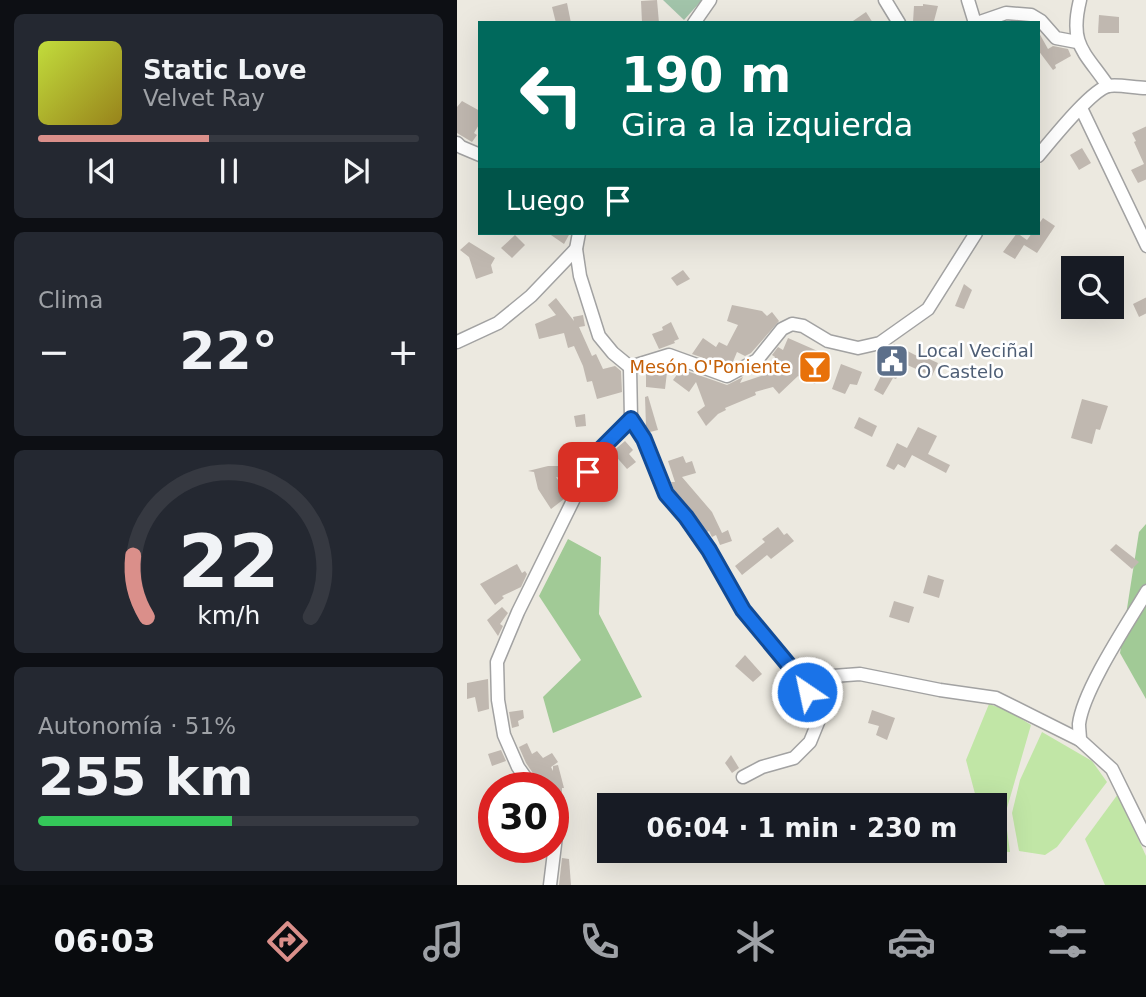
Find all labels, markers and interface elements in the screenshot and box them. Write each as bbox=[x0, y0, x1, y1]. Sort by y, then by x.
text: 190 m bbox=[621, 47, 791, 104]
icon: left bbox=[506, 49, 597, 140]
text: Static Love bbox=[143, 55, 307, 85]
text: Velvet Ray bbox=[143, 85, 265, 111]
text: Gira a la izquierda bbox=[621, 106, 913, 144]
icon: previous bbox=[83, 152, 121, 190]
icon: pause bbox=[210, 152, 248, 190]
icon: next bbox=[337, 152, 375, 190]
icon: arrive bbox=[599, 182, 637, 220]
text: Luego bbox=[506, 186, 585, 216]
map controls bbox=[1061, 256, 1124, 319]
button: search bbox=[1061, 256, 1124, 319]
text: Clima bbox=[38, 287, 103, 313]
text: 22° bbox=[179, 321, 278, 381]
text: − bbox=[38, 330, 70, 374]
text: + bbox=[387, 330, 419, 374]
place label: Local Veciñal O Castelo bbox=[917, 340, 1034, 382]
public building icon: Local Veciñal O Castelo bbox=[873, 342, 911, 380]
bar icon: Mesón O'Poniente bbox=[796, 348, 834, 386]
place label: Mesón O'Poniente bbox=[630, 356, 791, 377]
pin bbox=[558, 442, 618, 502]
icon: arrive bbox=[569, 453, 607, 491]
text: 22 bbox=[178, 520, 279, 605]
text: km/h bbox=[197, 601, 260, 630]
position arrow bbox=[770, 655, 844, 729]
text: Autonomía · 51% bbox=[38, 713, 236, 739]
text: 255 km bbox=[38, 747, 253, 807]
speed limit sign: 30 bbox=[478, 772, 569, 863]
text: 06:04 · 1 min · 230 m bbox=[647, 813, 957, 843]
icon: directions bbox=[263, 917, 312, 966]
icon: music bbox=[419, 917, 468, 966]
icon: phone bbox=[575, 917, 624, 966]
icon: climate bbox=[731, 917, 780, 966]
icon: car bbox=[887, 917, 936, 966]
icon: filters bbox=[1043, 917, 1092, 966]
text: 06:03 bbox=[54, 922, 155, 960]

